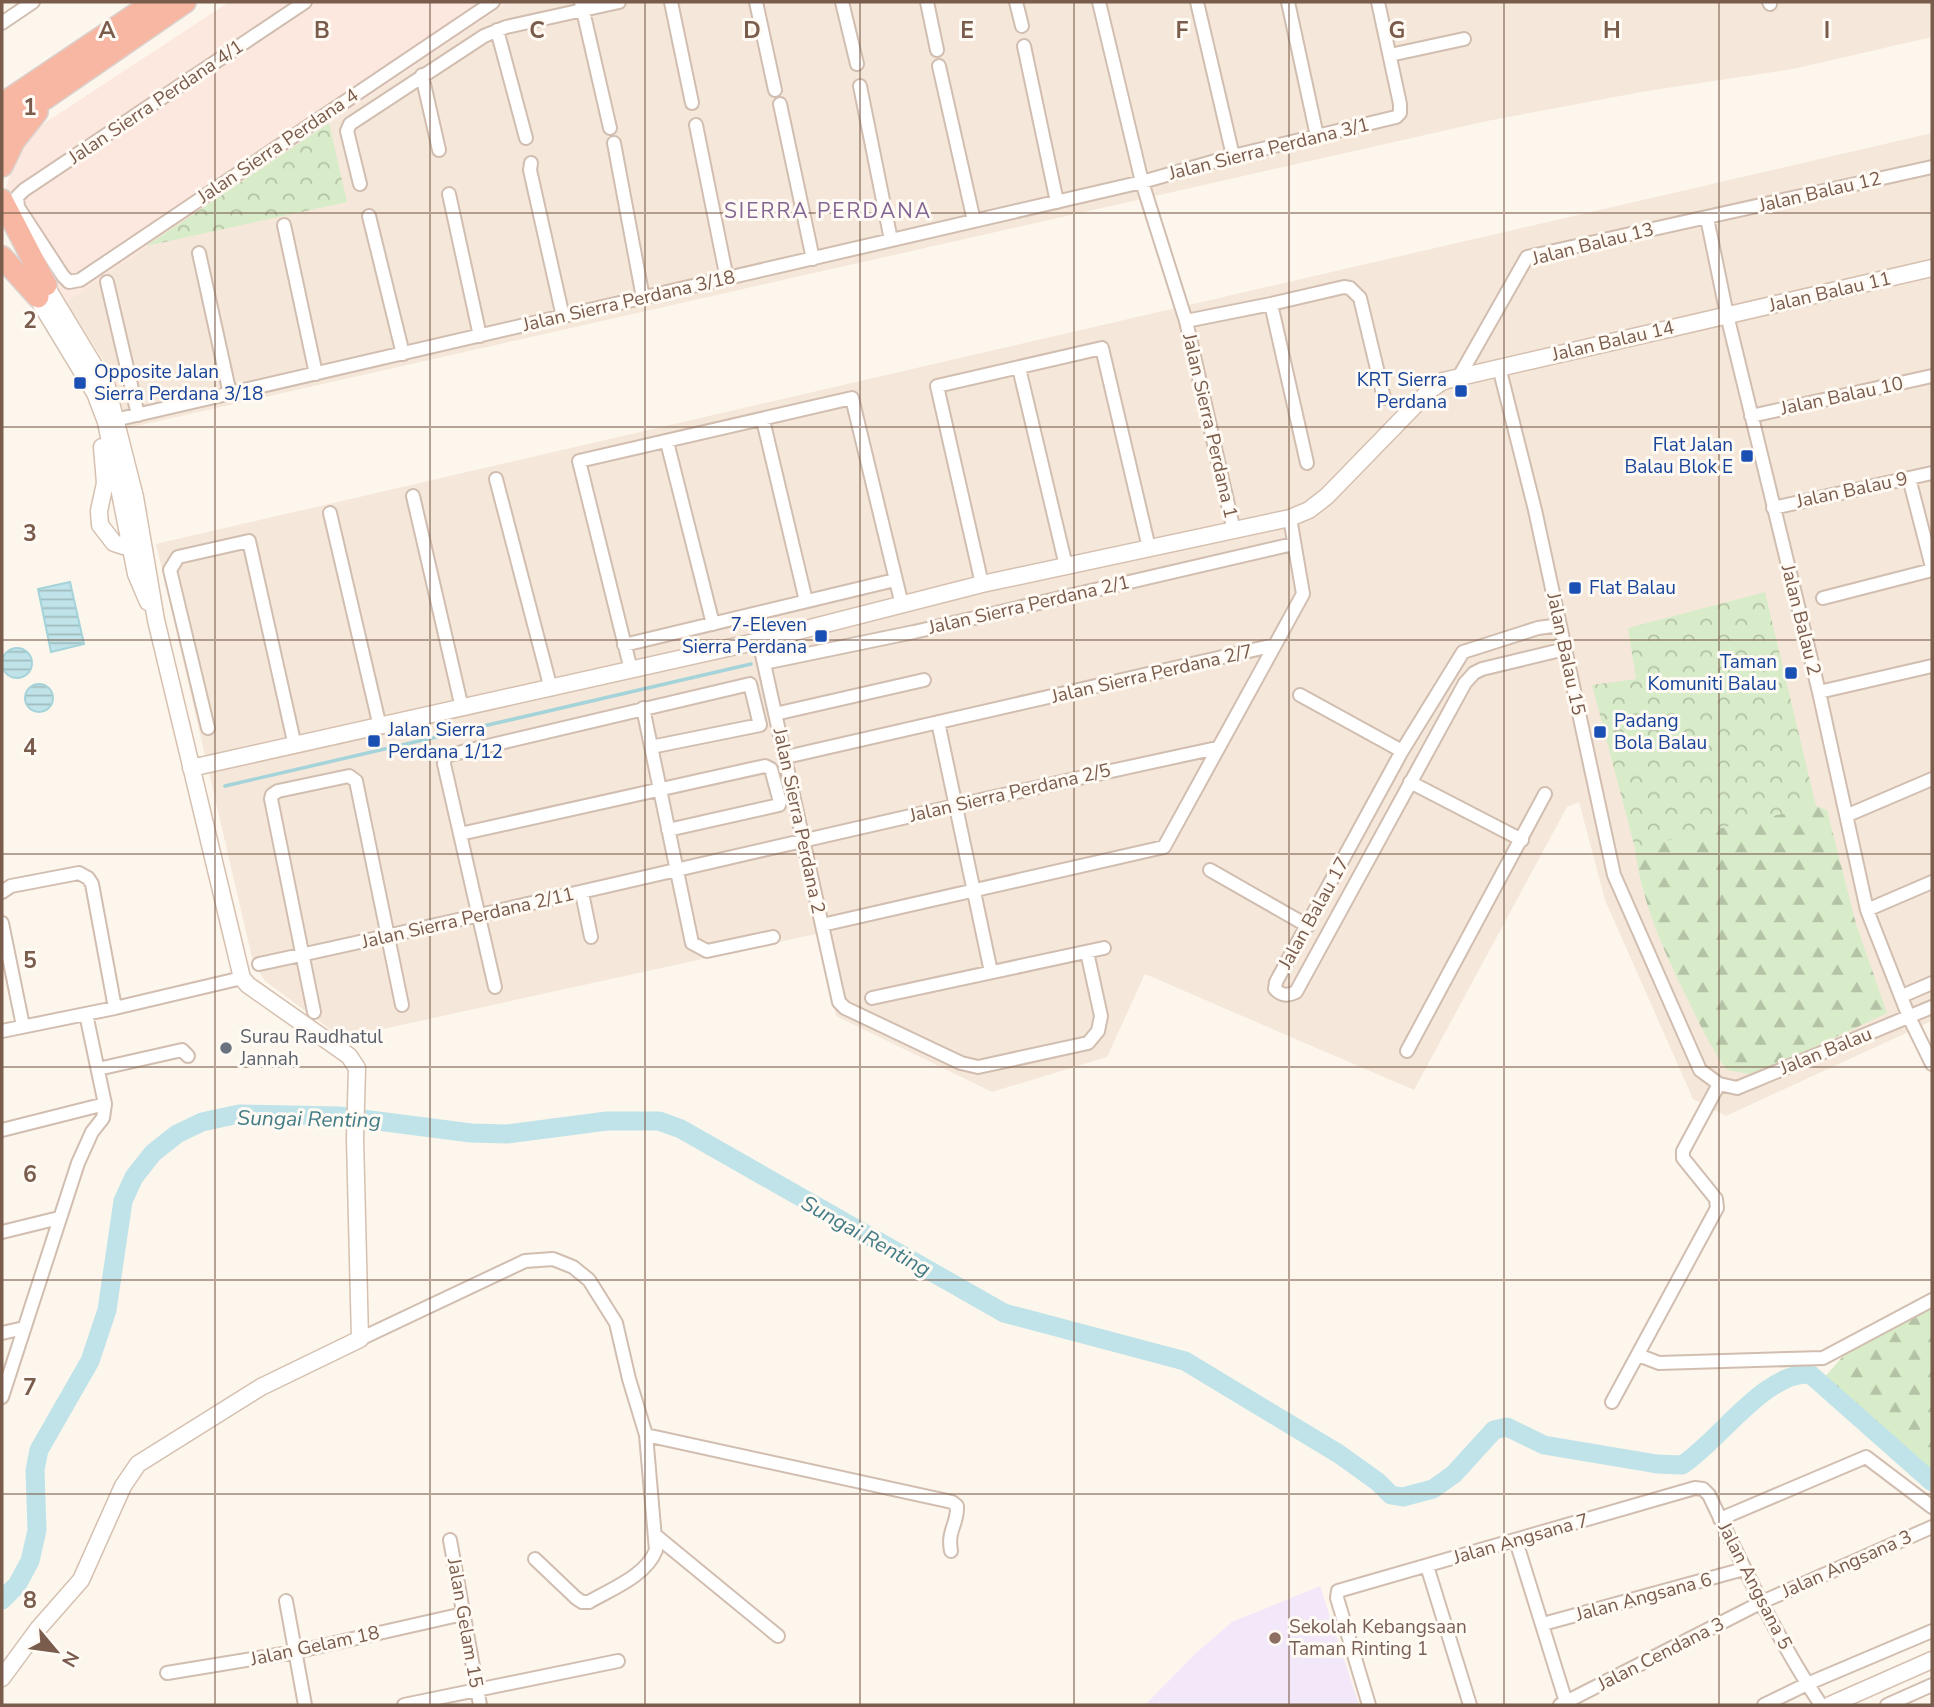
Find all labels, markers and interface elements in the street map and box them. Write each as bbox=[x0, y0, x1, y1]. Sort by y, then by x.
text: A bbox=[98, 15, 116, 46]
text: B bbox=[314, 15, 330, 46]
text: C bbox=[529, 15, 545, 46]
text: D bbox=[743, 15, 761, 46]
text: E bbox=[960, 15, 974, 46]
text: F bbox=[1176, 15, 1189, 46]
text: G bbox=[1389, 15, 1405, 46]
text: H bbox=[1603, 15, 1621, 46]
text: I bbox=[1824, 15, 1830, 46]
street label: Jalan Sierra Perdana 4/1 bbox=[63, 34, 249, 171]
street label: Jalan Sierra Perdana 4 bbox=[192, 82, 364, 210]
text: 1 bbox=[23, 92, 37, 123]
street label: Jalan Sierra Perdana 3/1 bbox=[1165, 112, 1372, 187]
street label: Jalan Balau 12 bbox=[1755, 165, 1884, 219]
district label: SIERRA PERDANA bbox=[724, 197, 932, 225]
street label: Jalan Balau 13 bbox=[1528, 216, 1657, 272]
street label: Jalan Sierra Perdana 3/18 bbox=[519, 264, 738, 338]
street label: Jalan Balau 11 bbox=[1765, 265, 1894, 319]
text: 2 bbox=[23, 305, 37, 336]
street label: Jalan Balau 14 bbox=[1548, 314, 1677, 368]
street label: Jalan Sierra Perdana 1 bbox=[1176, 330, 1244, 521]
place label: Opposite Jalan Sierra Perdana 3/18 bbox=[94, 359, 264, 407]
place label: KRT Sierra Perdana bbox=[1357, 367, 1447, 415]
street label: Jalan Balau 10 bbox=[1777, 370, 1906, 422]
marker: Opposite Jalan Sierra Perdana 3/18 bbox=[72, 375, 88, 391]
marker: KRT Sierra Perdana bbox=[1453, 383, 1469, 399]
place label: Flat Jalan Balau Blok E bbox=[1624, 432, 1733, 480]
marker: Flat Jalan Balau Blok E bbox=[1739, 448, 1755, 464]
street label: Jalan Balau 9 bbox=[1793, 466, 1910, 515]
text: 3 bbox=[23, 518, 37, 549]
street label: Jalan Balau 2 bbox=[1774, 561, 1827, 678]
street label: Jalan Sierra Perdana 2/1 bbox=[925, 569, 1132, 641]
place label: Flat Balau bbox=[1589, 575, 1676, 601]
marker: Flat Balau bbox=[1567, 580, 1583, 596]
street label: Jalan Balau 15 bbox=[1540, 589, 1592, 718]
place label: 7-Eleven Sierra Perdana bbox=[682, 612, 807, 660]
marker: 7-Eleven Sierra Perdana bbox=[813, 628, 829, 644]
street label: Jalan Sierra Perdana 2/7 bbox=[1048, 638, 1255, 710]
place label: Taman Komuniti Balau bbox=[1647, 649, 1777, 697]
marker: Taman Komuniti Balau bbox=[1783, 665, 1799, 681]
place label: Padang Bola Balau bbox=[1614, 708, 1707, 756]
place label: Jalan Sierra Perdana 1/12 bbox=[387, 717, 503, 765]
marker: Padang Bola Balau bbox=[1592, 724, 1608, 740]
street label: Jalan Sierra Perdana 2 bbox=[766, 725, 831, 916]
text: 4 bbox=[23, 732, 37, 763]
marker: Jalan Sierra Perdana 1/12 bbox=[366, 733, 382, 749]
street label: Jalan Sierra Perdana 2/5 bbox=[906, 757, 1113, 829]
street label: Jalan Balau 17 bbox=[1272, 852, 1356, 975]
street label: Jalan Sierra Perdana 2/11 bbox=[358, 881, 577, 955]
text: 5 bbox=[23, 945, 37, 976]
street label: Jalan Balau bbox=[1775, 1021, 1876, 1082]
place label: Surau Raudhatul Jannah bbox=[239, 1024, 383, 1072]
marker: Surau Raudhatul Jannah bbox=[218, 1040, 234, 1056]
water label: Sungai Renting bbox=[237, 1104, 381, 1134]
text: 6 bbox=[23, 1159, 37, 1190]
water label: Sungai Renting bbox=[796, 1189, 936, 1283]
text: 7 bbox=[23, 1372, 37, 1403]
street label: Jalan Angsana 7 bbox=[1449, 1507, 1592, 1571]
street label: Jalan Angsana 5 bbox=[1711, 1517, 1798, 1654]
street label: Jalan Angsana 3 bbox=[1777, 1524, 1916, 1605]
street label: Jalan Gelam 15 bbox=[441, 1555, 489, 1690]
street label: Jalan Angsana 6 bbox=[1572, 1566, 1715, 1628]
text: 8 bbox=[23, 1585, 37, 1616]
street label: Jalan Cendana 3 bbox=[1592, 1611, 1729, 1698]
place label: Sekolah Kebangsaan Taman Rinting 1 bbox=[1289, 1614, 1467, 1662]
north arrow bbox=[21, 1616, 91, 1686]
street label: Jalan Gelam 18 bbox=[247, 1620, 382, 1673]
marker: Sekolah Kebangsaan Taman Rinting 1 bbox=[1267, 1630, 1283, 1646]
text: N bbox=[55, 1646, 85, 1671]

